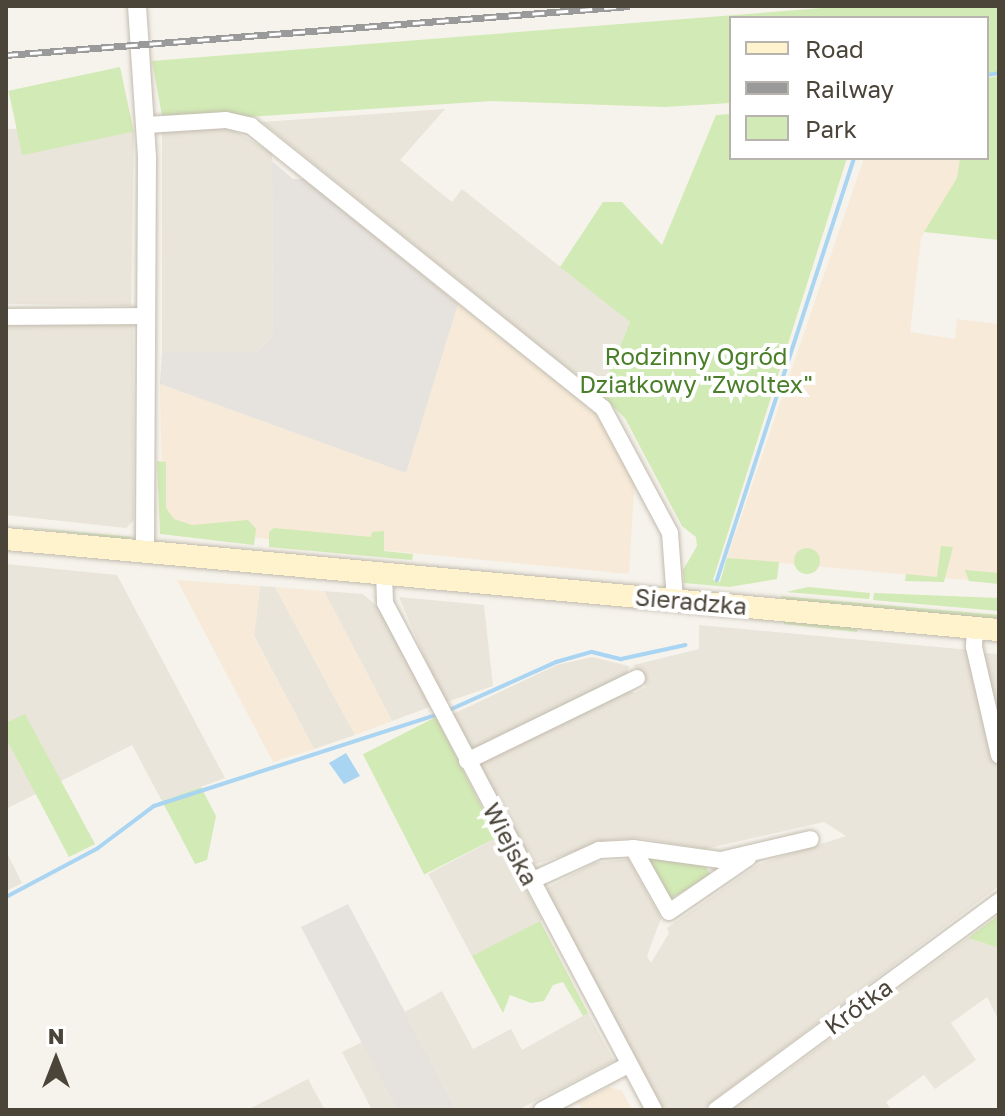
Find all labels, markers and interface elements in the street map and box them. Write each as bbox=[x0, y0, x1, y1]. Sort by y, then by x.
legend bbox=[729, 16, 989, 160]
text: Road bbox=[805, 34, 864, 63]
text: Railway bbox=[805, 74, 894, 103]
text: Park bbox=[805, 114, 857, 143]
park label: Rodzinny Ogród Działkowy "Zwoltex" bbox=[579, 342, 813, 398]
street label: Sieradzka bbox=[634, 582, 748, 620]
street label: Wiejska bbox=[477, 798, 545, 890]
street label: Krótka bbox=[819, 972, 897, 1040]
north arrow bbox=[16, 1020, 96, 1100]
text: N bbox=[48, 1022, 64, 1049]

